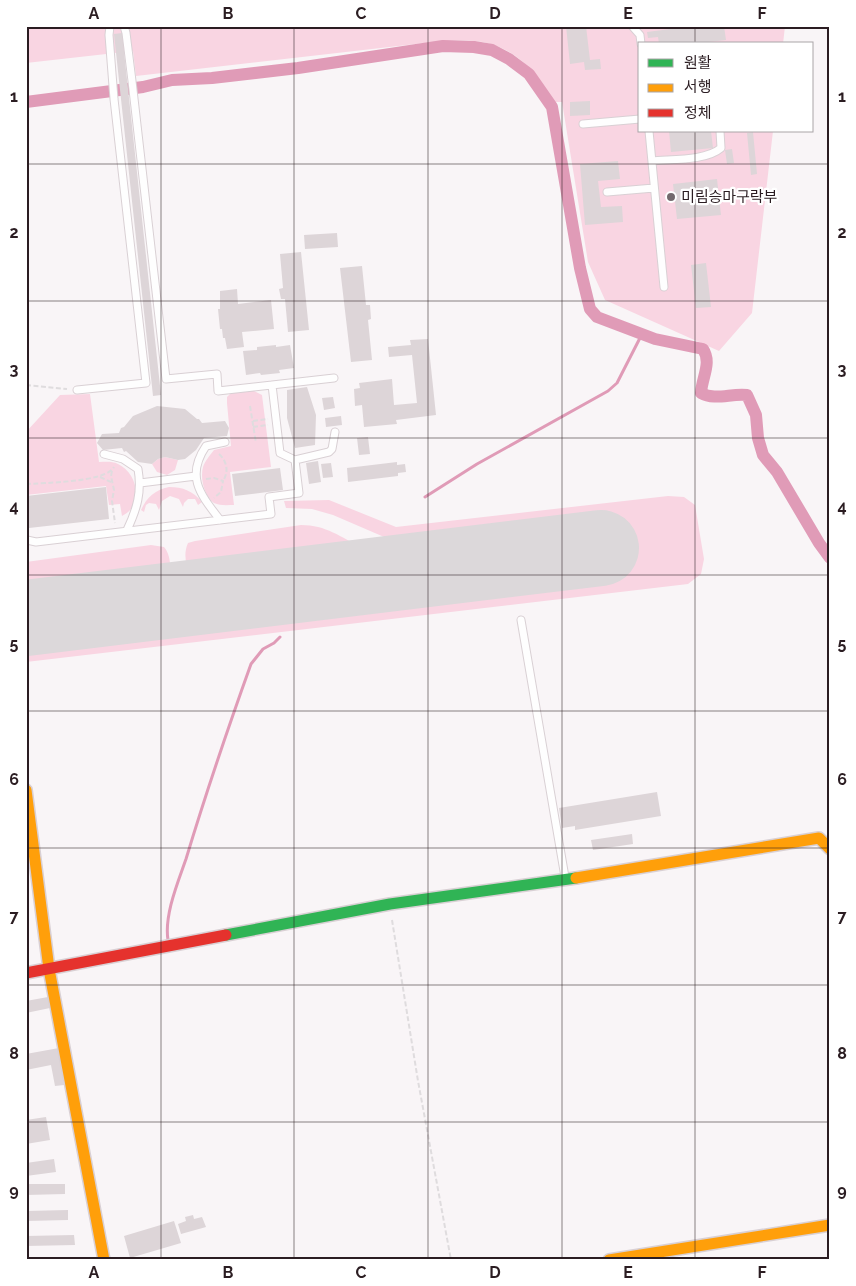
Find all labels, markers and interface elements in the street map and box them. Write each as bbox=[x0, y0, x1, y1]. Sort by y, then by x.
text: A bbox=[89, 4, 100, 23]
text: B bbox=[223, 4, 234, 23]
text: C bbox=[356, 4, 367, 23]
text: D bbox=[489, 4, 501, 23]
text: E bbox=[623, 4, 633, 23]
text: F bbox=[757, 4, 767, 23]
legend bbox=[638, 42, 814, 132]
text: 원활 bbox=[684, 54, 712, 72]
text: 서행 bbox=[684, 78, 712, 96]
text: 1 bbox=[10, 87, 18, 106]
text: 1 bbox=[838, 87, 846, 106]
text: 정체 bbox=[684, 104, 712, 122]
place label: 미림승마구락부 bbox=[681, 188, 778, 206]
marker: 미림승마구락부 bbox=[665, 191, 677, 203]
text: 2 bbox=[9, 223, 19, 242]
text: 2 bbox=[837, 223, 847, 242]
text: 3 bbox=[10, 360, 19, 379]
text: 3 bbox=[838, 360, 847, 379]
text: 4 bbox=[9, 497, 19, 516]
text: 4 bbox=[837, 497, 847, 516]
text: 5 bbox=[10, 634, 19, 653]
text: 5 bbox=[838, 634, 847, 653]
text: 6 bbox=[9, 770, 19, 789]
text: 6 bbox=[837, 770, 847, 789]
text: 7 bbox=[10, 907, 19, 926]
text: 7 bbox=[838, 907, 847, 926]
text: 8 bbox=[9, 1044, 19, 1063]
text: 8 bbox=[837, 1044, 847, 1063]
text: 9 bbox=[9, 1181, 19, 1200]
text: 9 bbox=[837, 1181, 847, 1200]
text: A bbox=[89, 1263, 100, 1282]
text: B bbox=[223, 1263, 234, 1282]
text: C bbox=[356, 1263, 367, 1282]
text: D bbox=[489, 1263, 501, 1282]
text: E bbox=[623, 1263, 633, 1282]
text: F bbox=[757, 1263, 767, 1282]

